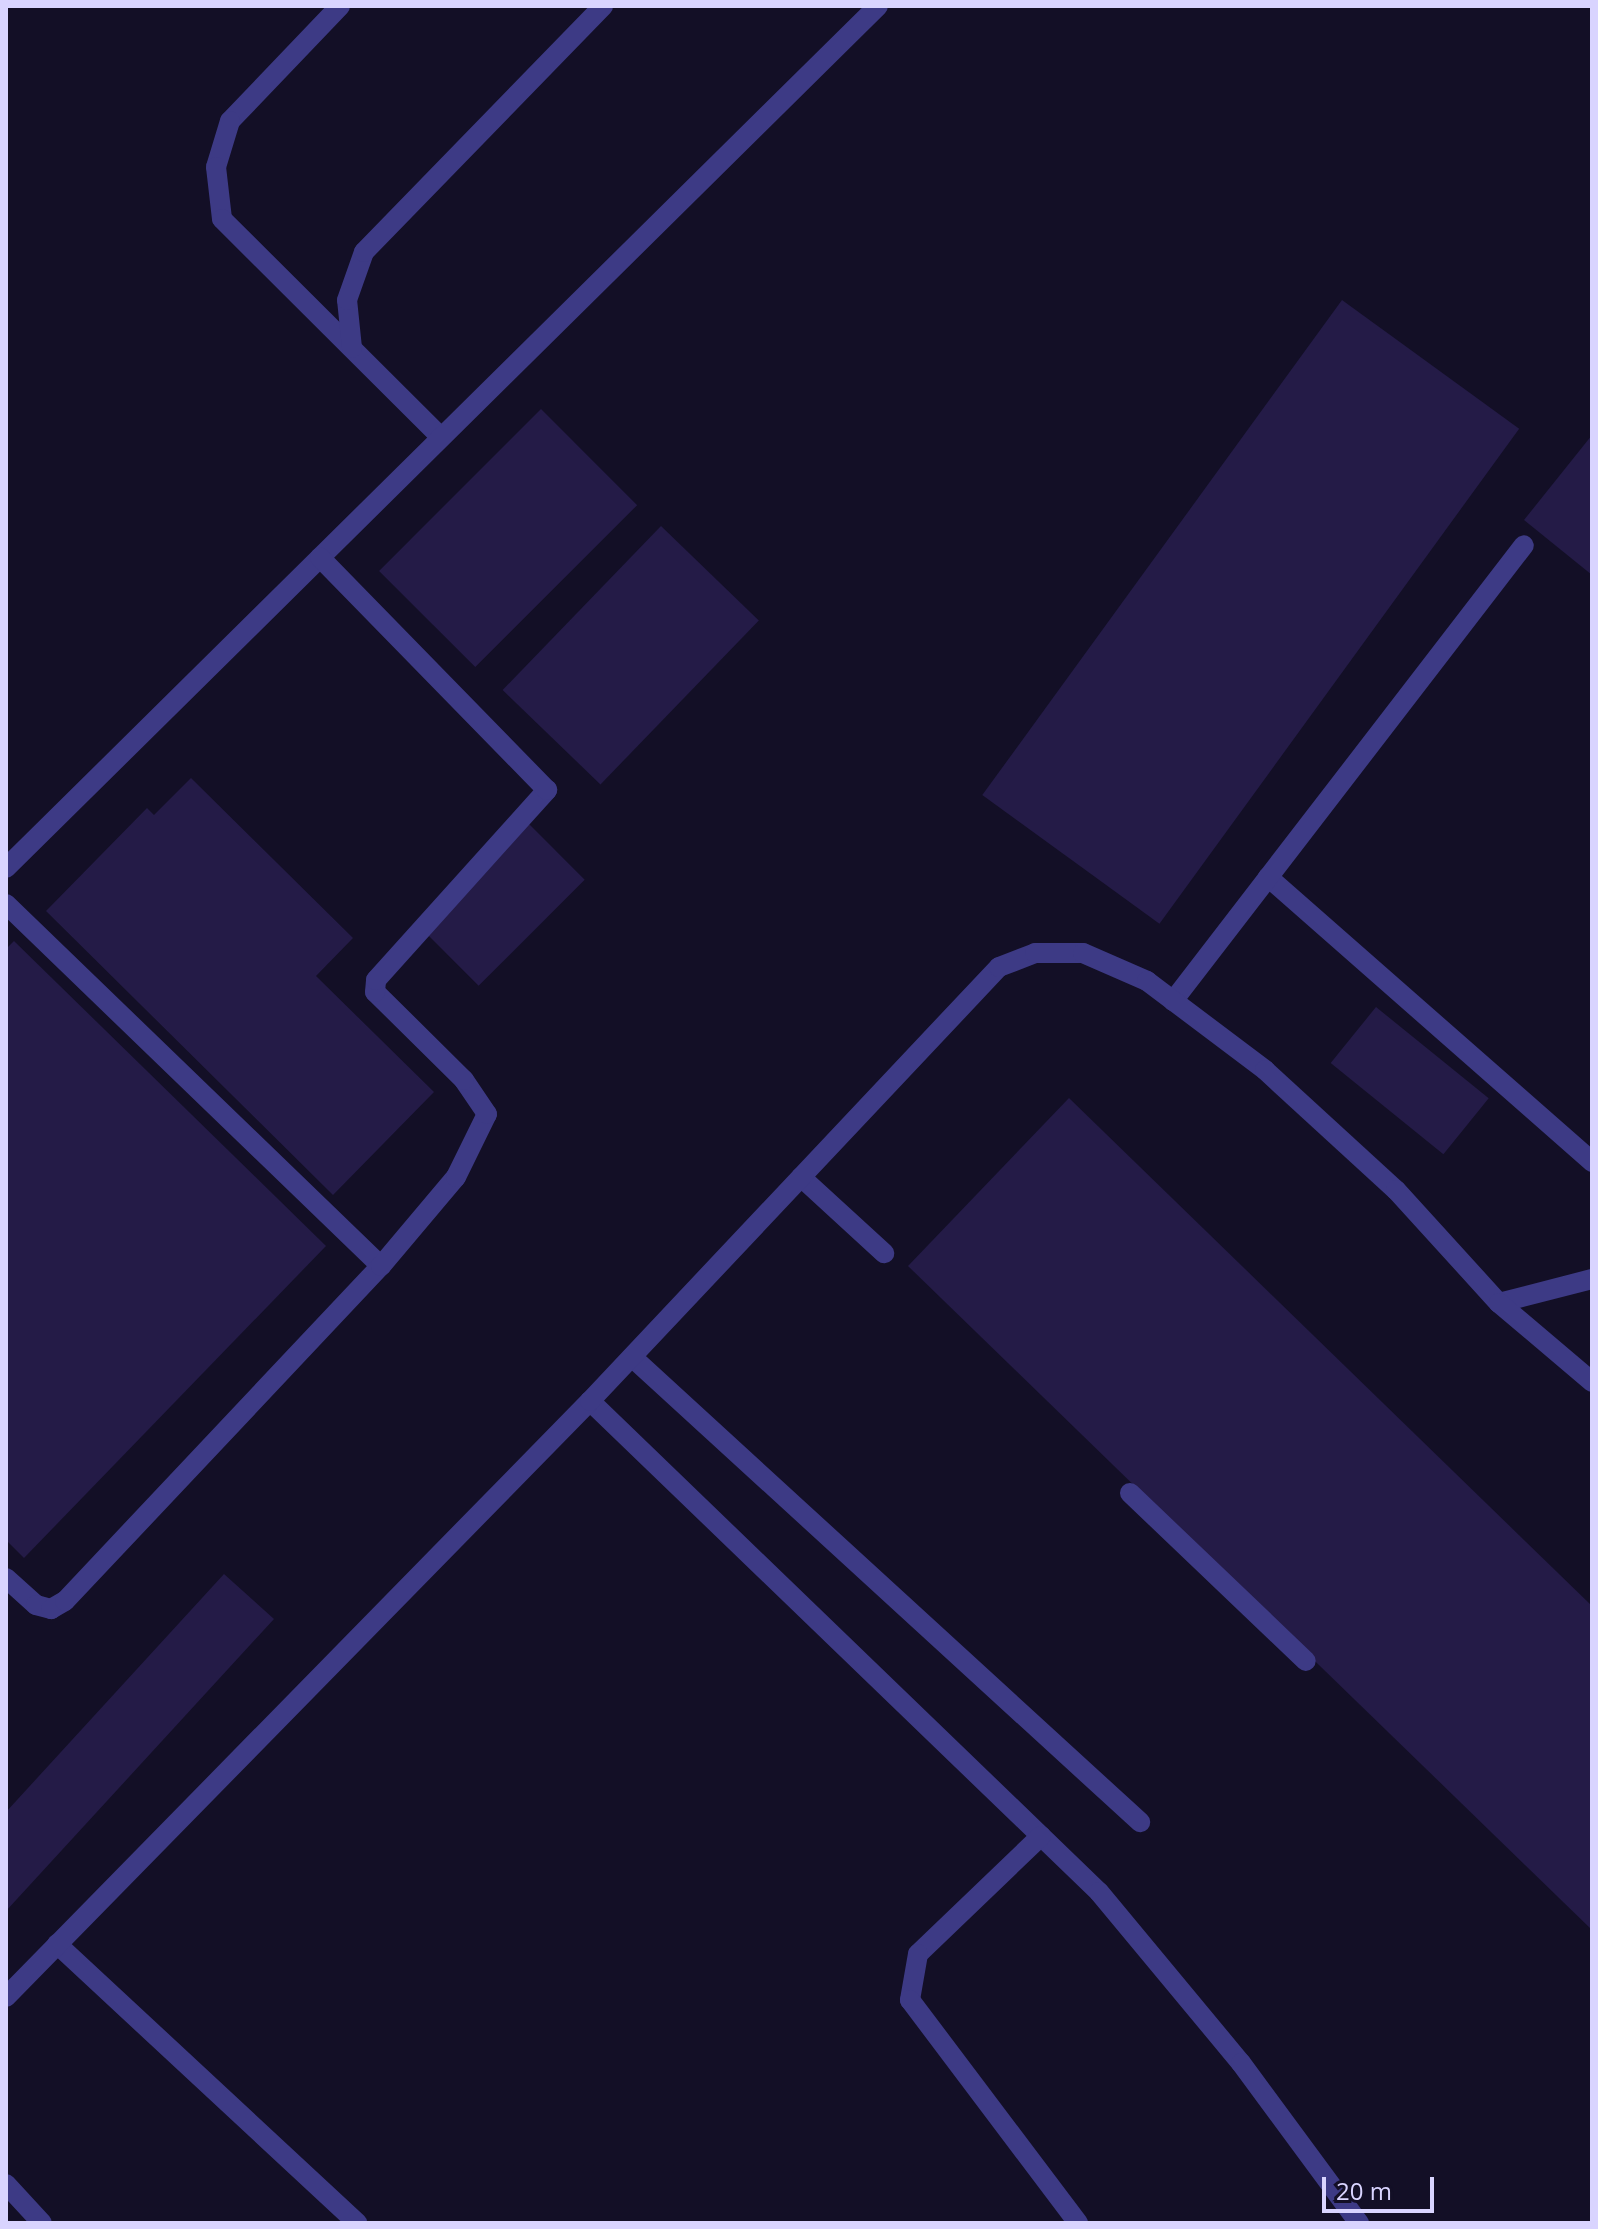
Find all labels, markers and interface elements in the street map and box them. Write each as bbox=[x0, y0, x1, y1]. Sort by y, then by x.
scale bar bbox=[1326, 2161, 1438, 2211]
text: 20 m bbox=[1336, 2174, 1392, 2207]

